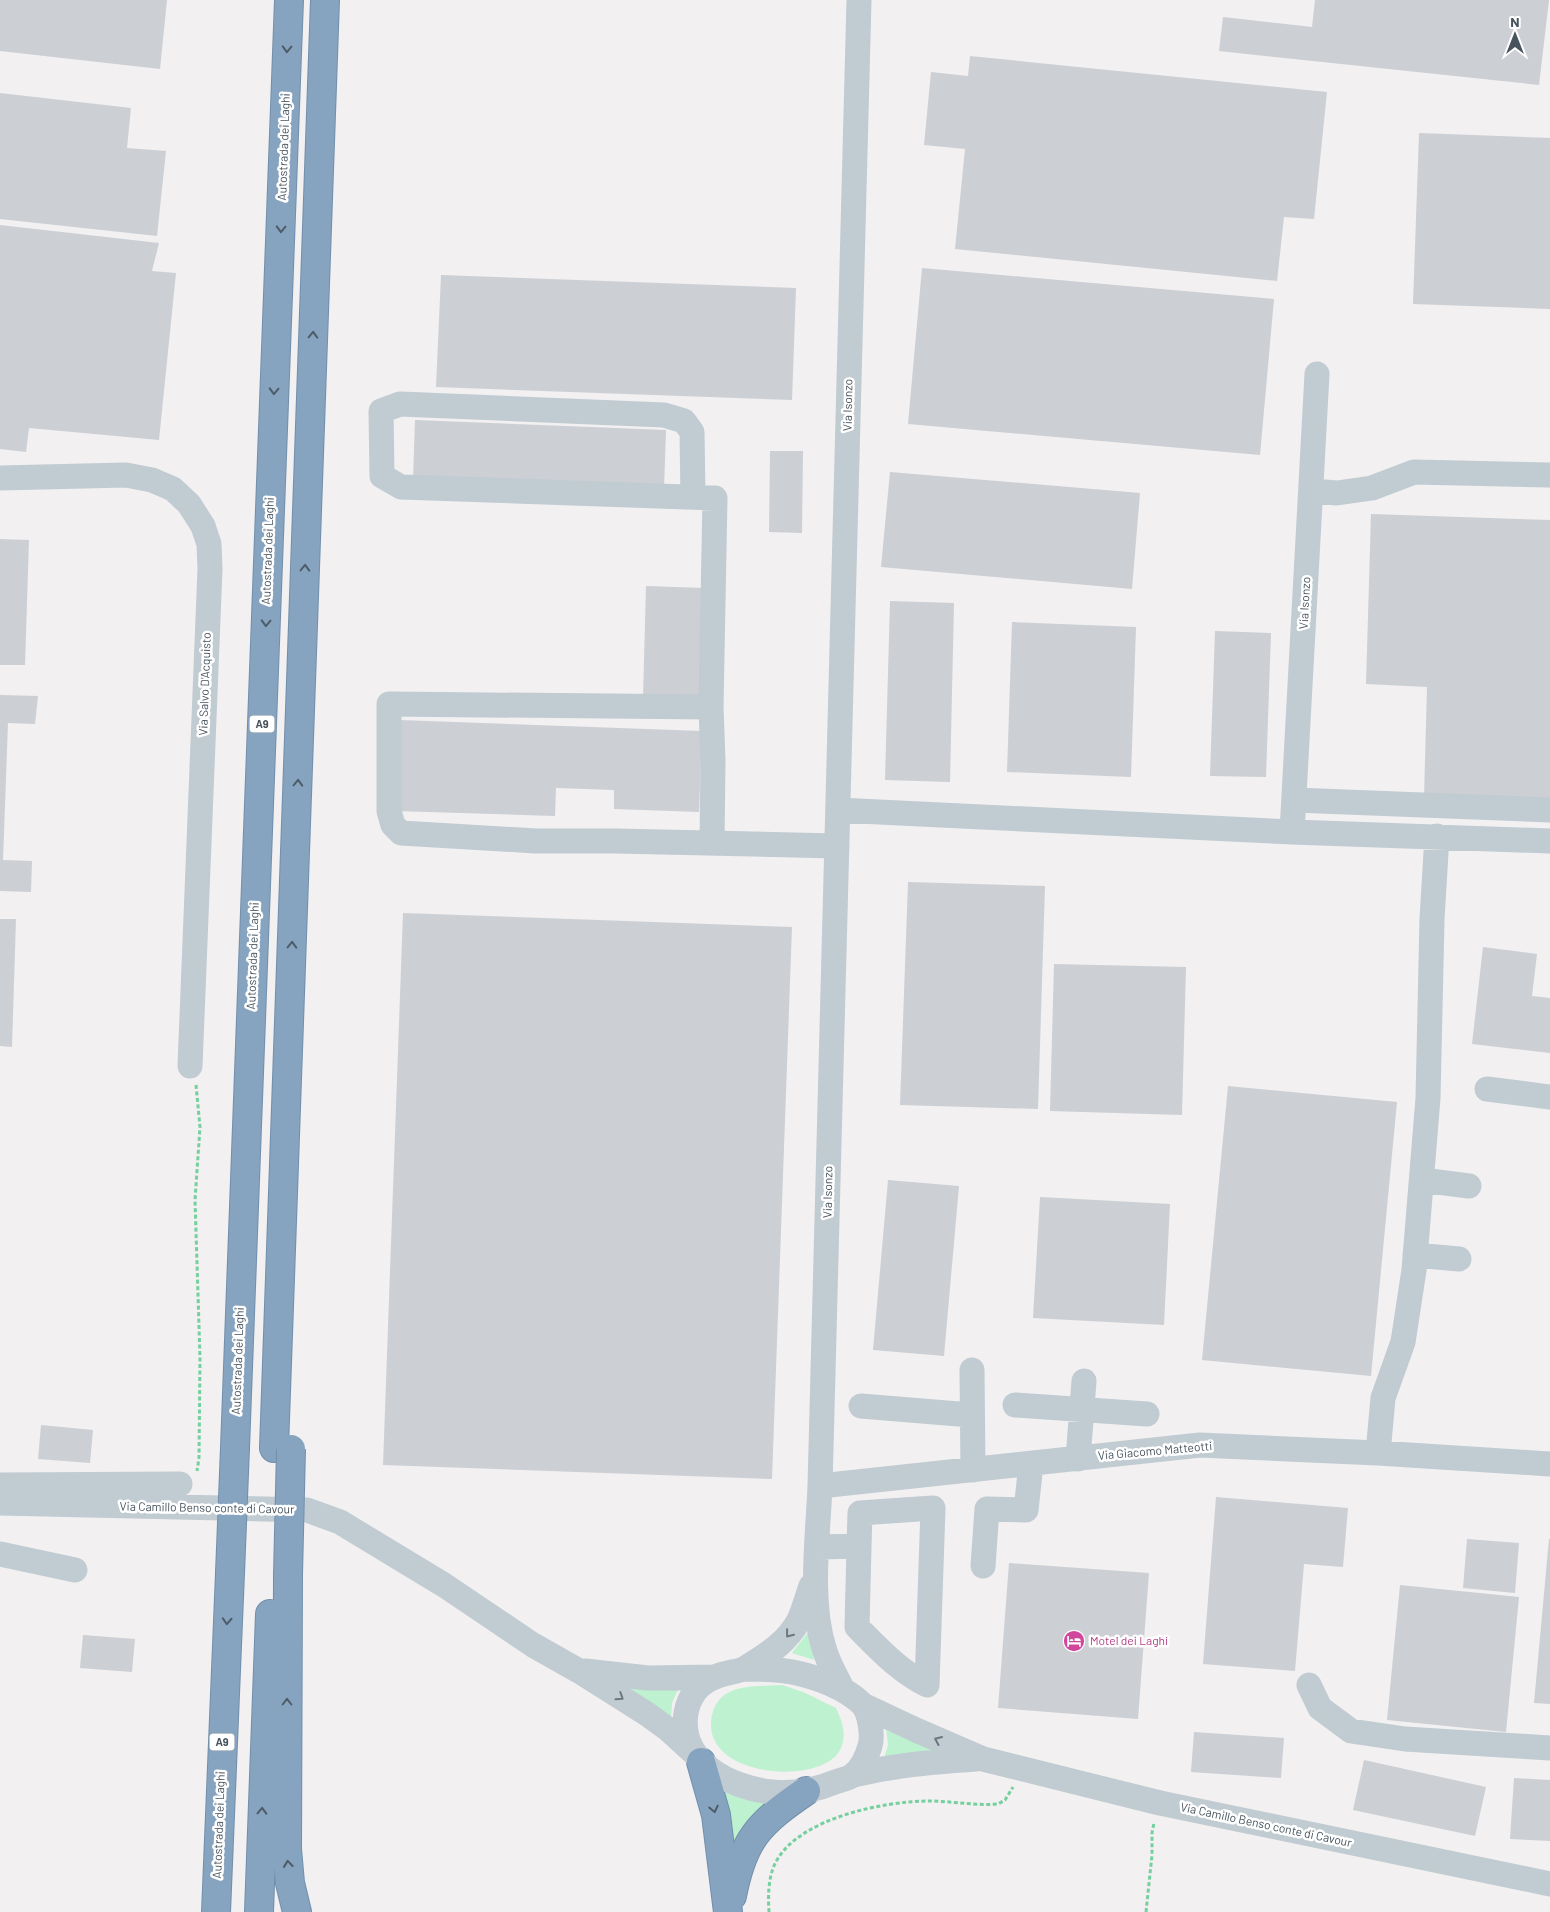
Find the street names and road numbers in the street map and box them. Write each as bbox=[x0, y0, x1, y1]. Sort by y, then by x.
street label: Autostrada dei Laghi bbox=[274, 93, 292, 201]
street label: Via Isonzo bbox=[840, 379, 854, 431]
street label: Autostrada dei Laghi bbox=[258, 497, 276, 605]
street label: Via Isonzo bbox=[1296, 576, 1312, 629]
street label: Via Salvo D'Acquisto bbox=[195, 632, 213, 736]
road number: A9 bbox=[250, 716, 274, 732]
street label: Autostrada dei Laghi bbox=[243, 902, 261, 1010]
street label: Via Isonzo bbox=[820, 1166, 834, 1218]
street label: Autostrada dei Laghi bbox=[228, 1307, 246, 1415]
street label: Via Giacomo Matteotti bbox=[1097, 1438, 1213, 1462]
street label: Via Camillo Benso conte di Cavour bbox=[119, 1498, 295, 1516]
road number: A9 bbox=[210, 1734, 234, 1750]
street label: Autostrada dei Laghi bbox=[209, 1771, 227, 1879]
street label: Via Camillo Benso conte di Cavour bbox=[1179, 1799, 1354, 1849]

